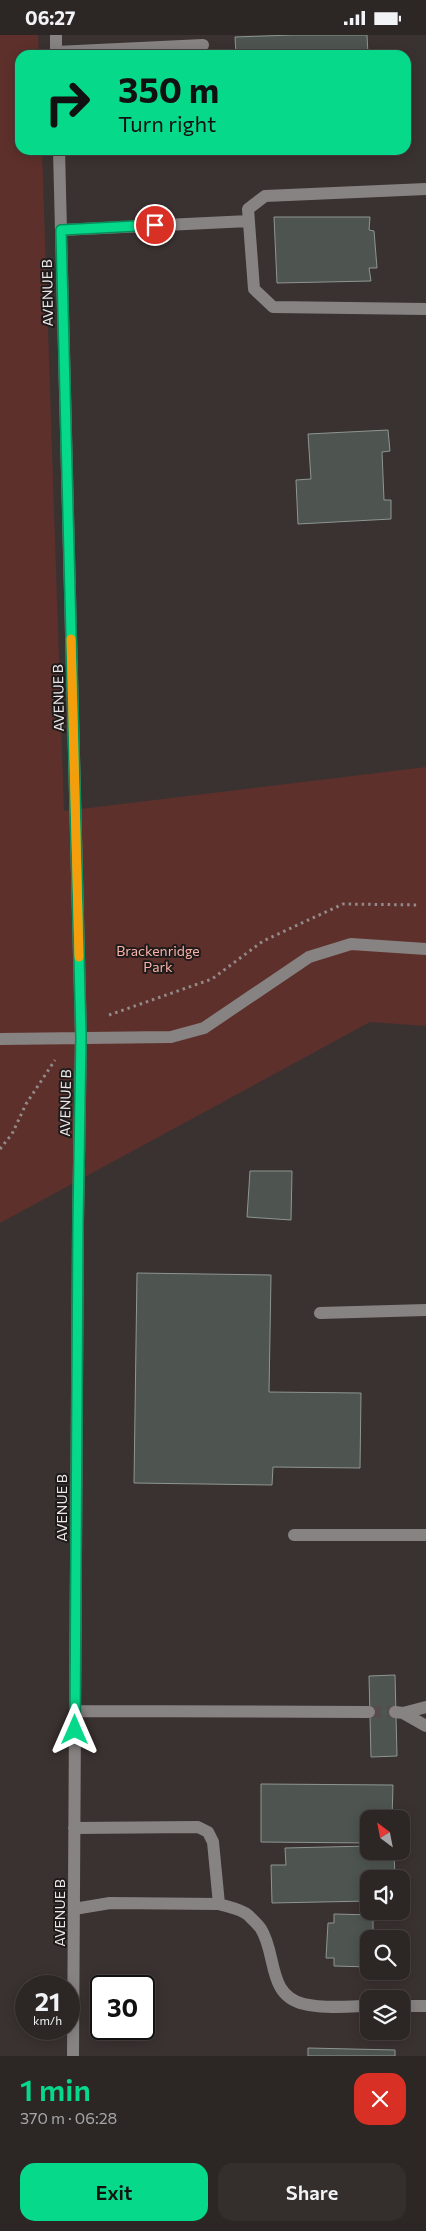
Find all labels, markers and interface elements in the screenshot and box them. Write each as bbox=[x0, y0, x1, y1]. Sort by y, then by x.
text: 06:27 bbox=[25, 6, 76, 29]
text: 350 m bbox=[118, 67, 219, 110]
icon: right bbox=[35, 70, 100, 135]
text: Turn right bbox=[118, 110, 216, 137]
pin bbox=[134, 204, 176, 246]
icon: arrive bbox=[141, 211, 169, 239]
street label: AVENUE B bbox=[38, 259, 56, 327]
street label: AVENUE B bbox=[49, 664, 67, 732]
park label: Brackenridge Park bbox=[116, 942, 200, 975]
street label: AVENUE B bbox=[56, 1069, 74, 1137]
street label: AVENUE B bbox=[53, 1474, 70, 1542]
position arrow bbox=[48, 1703, 100, 1755]
north arrow bbox=[360, 1810, 410, 1860]
map controls bbox=[360, 1810, 410, 2040]
button: sound bbox=[360, 1870, 410, 1920]
street label: AVENUE B bbox=[51, 1879, 68, 1947]
button: search bbox=[360, 1930, 410, 1980]
speed limit sign: 30 bbox=[90, 1975, 155, 2040]
text: 21 bbox=[35, 1986, 60, 2016]
button: layers bbox=[360, 1990, 410, 2040]
text: km/h bbox=[33, 2013, 62, 2027]
text: 1 min bbox=[20, 2070, 91, 2107]
button: close bbox=[354, 2073, 406, 2125]
text: 370 m · 06:28 bbox=[20, 2108, 117, 2127]
button: Exit bbox=[20, 2163, 208, 2221]
button: Share bbox=[218, 2163, 406, 2221]

